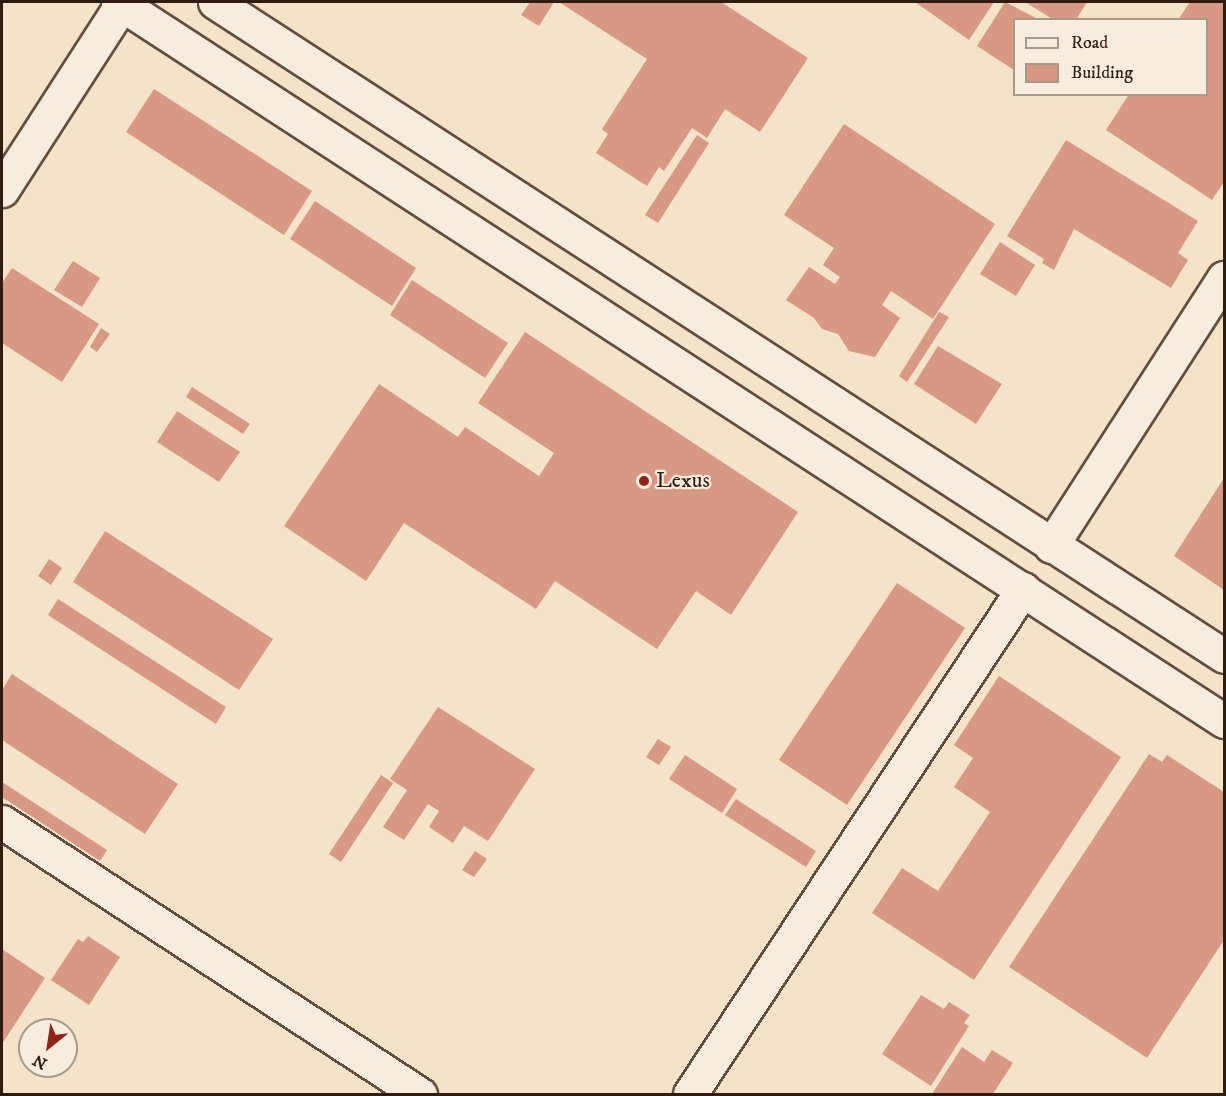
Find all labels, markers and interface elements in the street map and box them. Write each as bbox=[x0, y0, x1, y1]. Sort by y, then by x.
legend bbox=[1013, 18, 1208, 96]
text: Road bbox=[1071, 32, 1108, 54]
text: Building bbox=[1071, 62, 1133, 84]
place label: Lexus bbox=[656, 468, 710, 494]
marker: Lexus bbox=[637, 474, 651, 488]
north arrow bbox=[18, 1018, 78, 1078]
text: N bbox=[29, 1050, 51, 1074]

